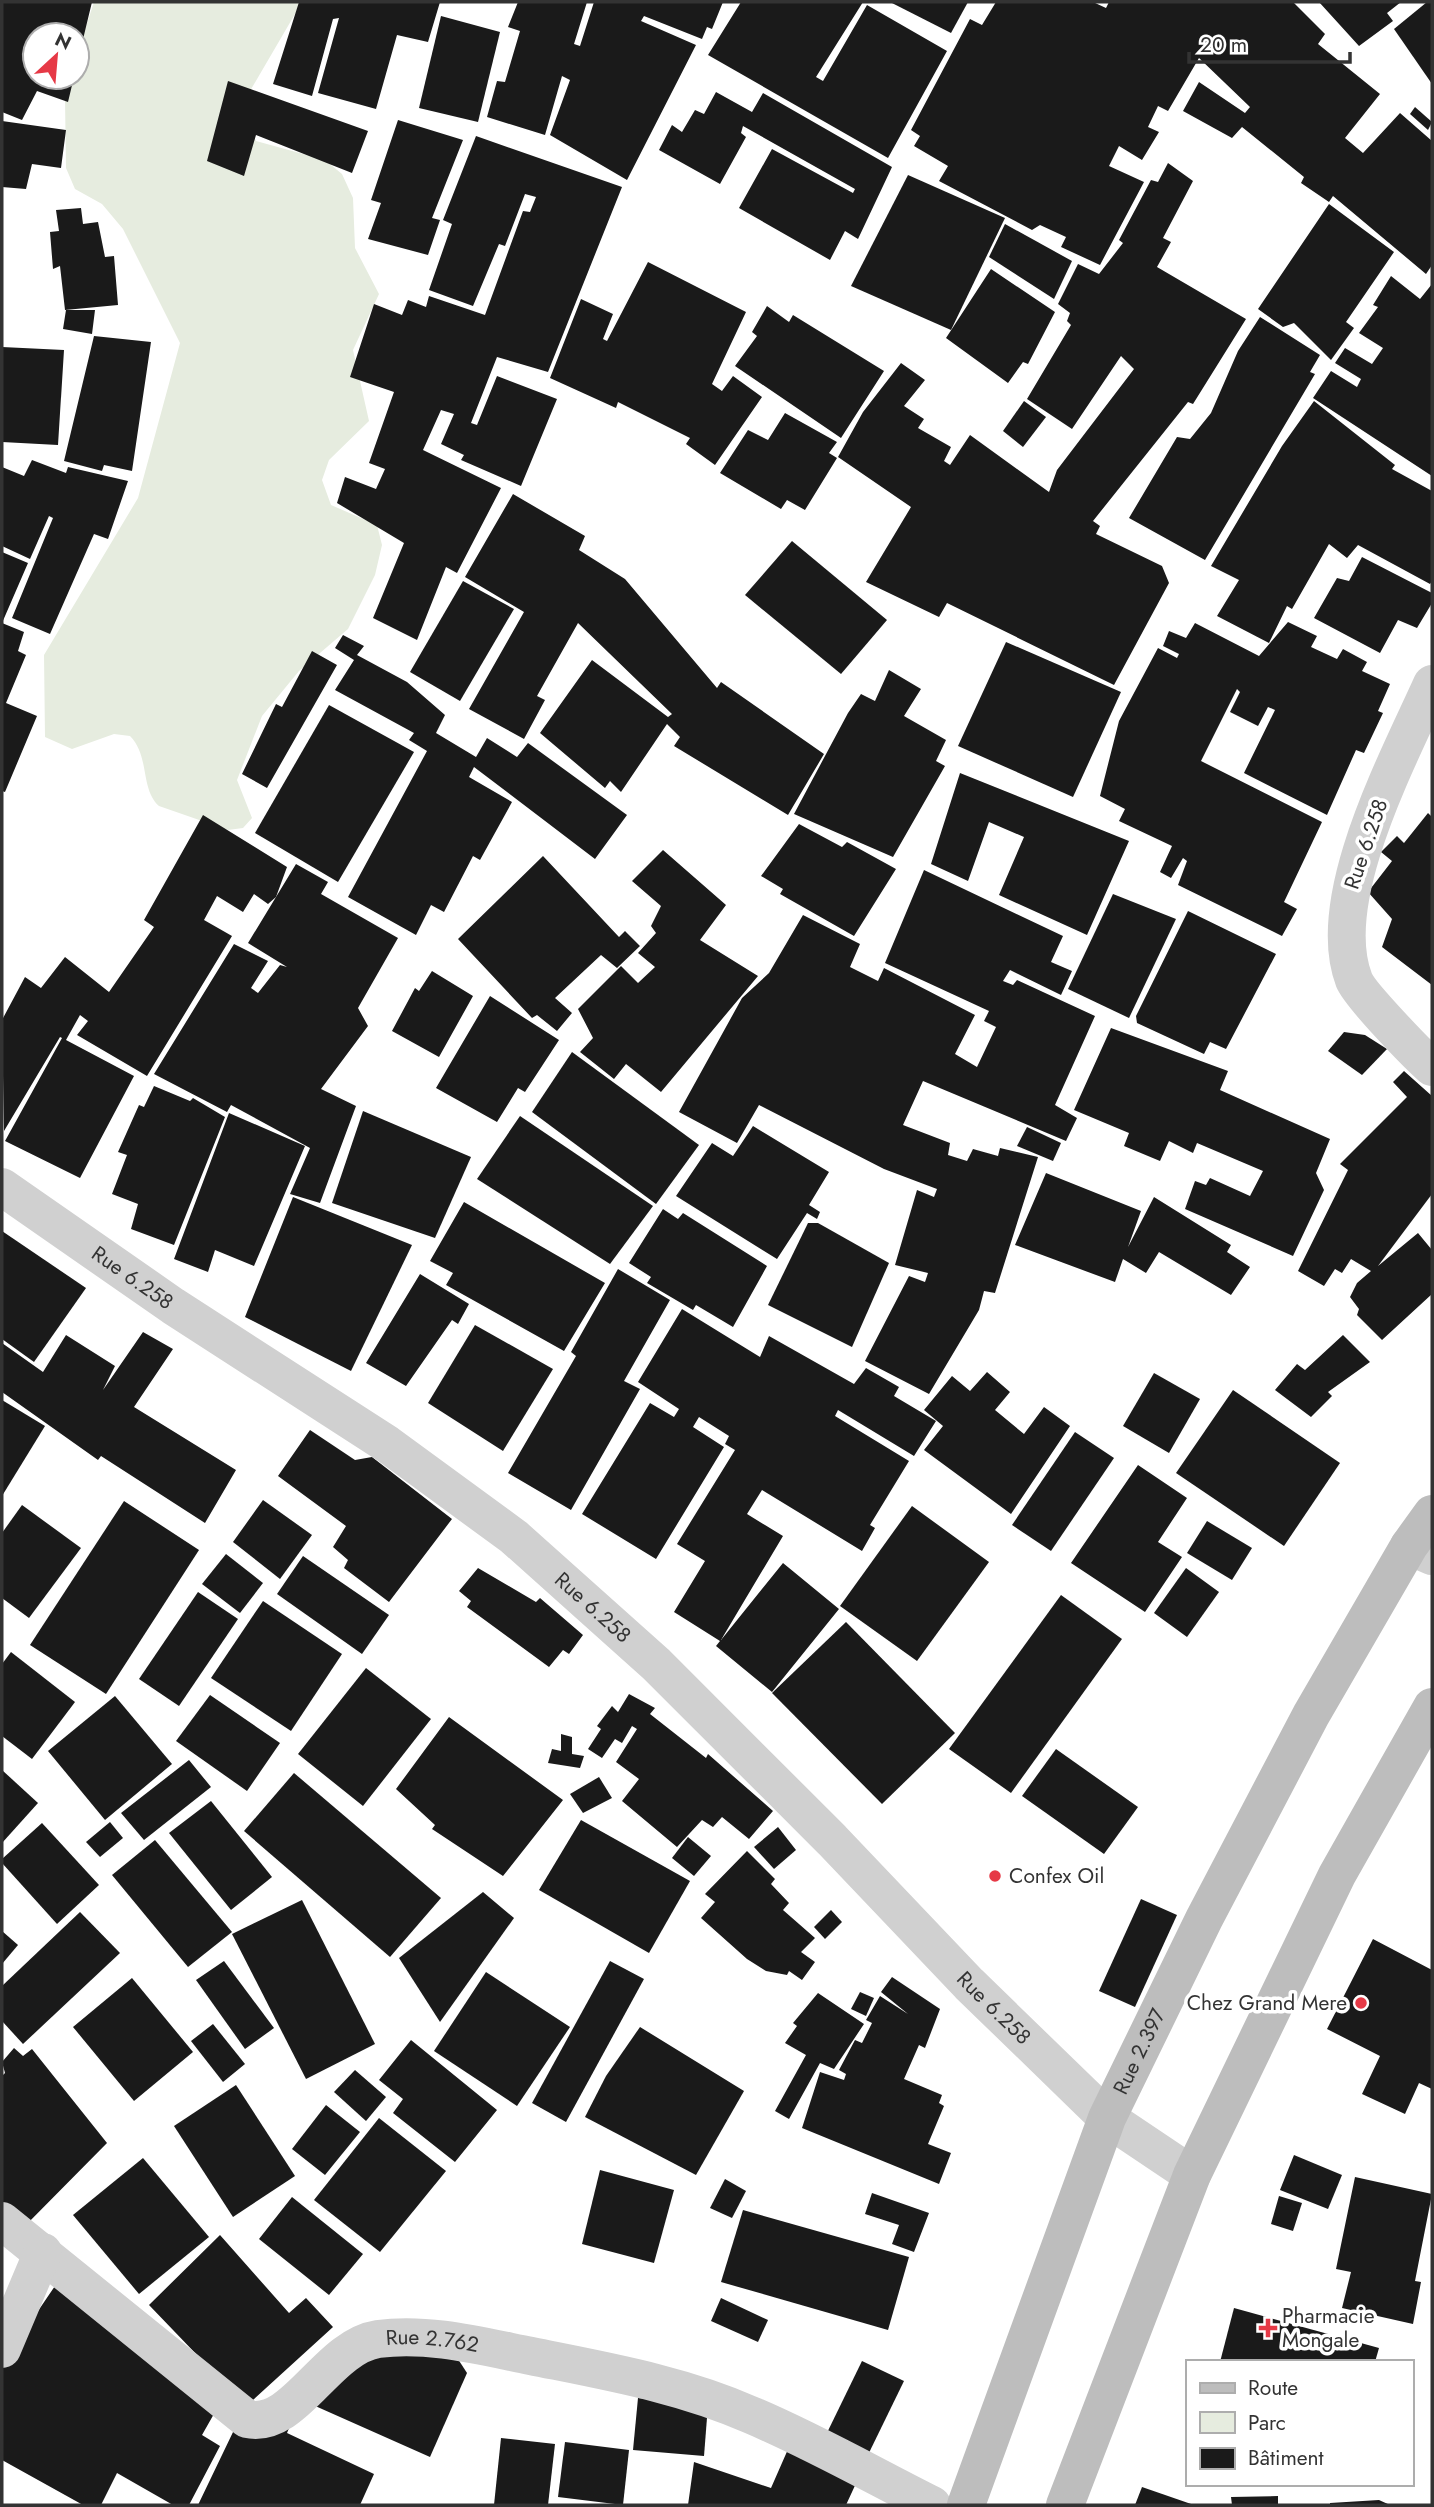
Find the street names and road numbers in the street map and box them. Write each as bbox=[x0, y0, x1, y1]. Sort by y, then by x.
street label: Rue 6.258 bbox=[1337, 795, 1395, 893]
street label: Rue 6.258 bbox=[86, 1239, 180, 1317]
street label: Rue 6.258 bbox=[548, 1565, 638, 1650]
street label: Rue 6.258 bbox=[950, 1965, 1038, 2051]
street label: Rue 2.397 bbox=[1106, 2003, 1173, 2099]
street label: Rue 2.762 bbox=[385, 2322, 481, 2360]

